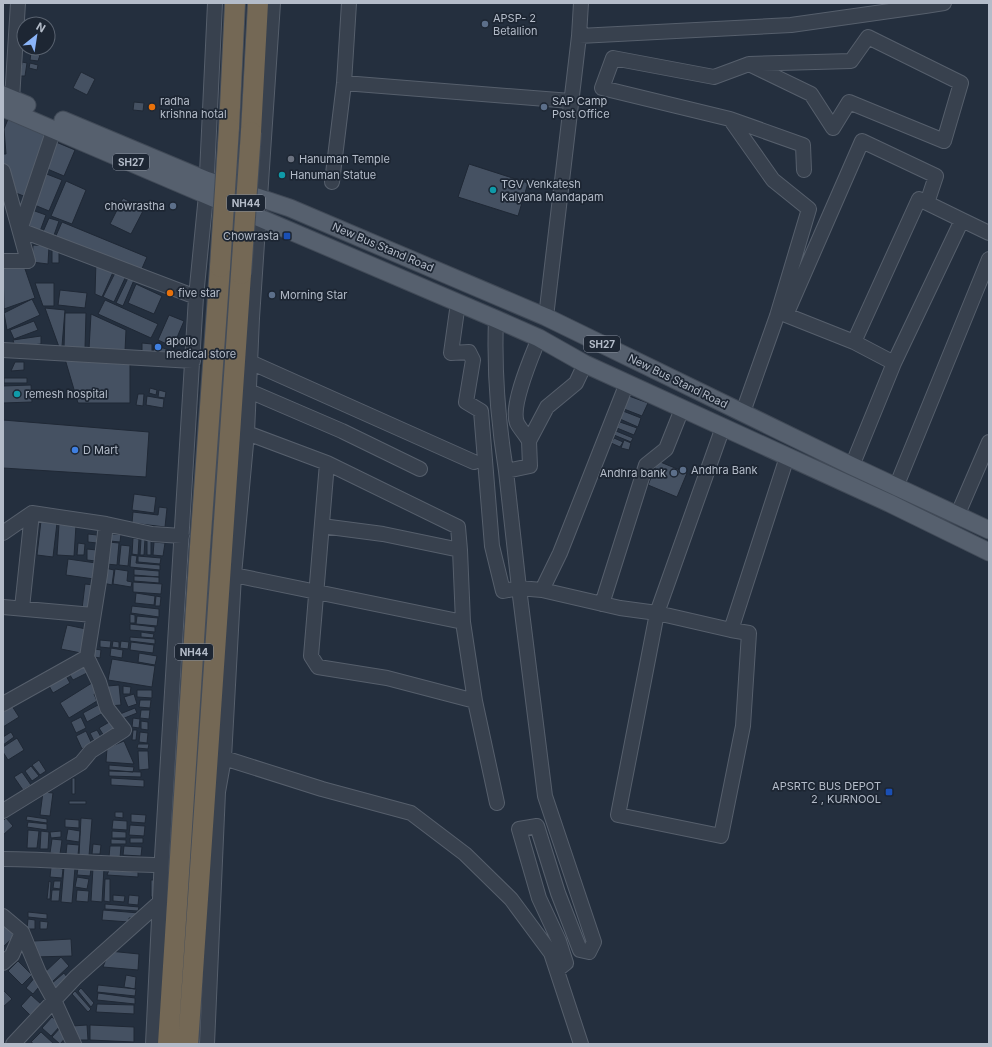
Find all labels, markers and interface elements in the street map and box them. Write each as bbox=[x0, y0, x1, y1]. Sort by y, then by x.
place label: APSP- 2 Betallion bbox=[493, 11, 538, 38]
north arrow bbox=[16, 16, 56, 56]
text: N bbox=[34, 19, 48, 35]
marker: APSP- 2 Betallion bbox=[480, 19, 490, 29]
place label: radha krishna hotal bbox=[160, 94, 227, 121]
place label: SAP Camp Post Office bbox=[552, 94, 610, 121]
marker: radha krishna hotal bbox=[147, 102, 157, 112]
marker: SAP Camp Post Office bbox=[539, 102, 549, 112]
place label: Hanuman Temple bbox=[299, 152, 390, 166]
road number: SH27 bbox=[113, 154, 149, 170]
marker: Hanuman Temple bbox=[286, 154, 296, 164]
place label: Hanuman Statue bbox=[290, 168, 376, 182]
marker: Hanuman Statue bbox=[277, 170, 287, 180]
place label: TGV Venkatesh Kalyana Mandapam bbox=[501, 177, 604, 204]
marker: TGV Venkatesh Kalyana Mandapam bbox=[488, 185, 498, 195]
road number: NH44 bbox=[227, 195, 265, 211]
place label: chowrastha bbox=[104, 199, 165, 213]
marker: chowrastha bbox=[168, 201, 178, 211]
street label: New Bus Stand Road bbox=[330, 219, 436, 275]
place label: Chowrasta bbox=[223, 229, 279, 243]
marker: Chowrasta bbox=[282, 231, 292, 241]
place label: five star bbox=[178, 286, 220, 300]
marker: five star bbox=[165, 288, 175, 298]
place label: Morning Star bbox=[280, 288, 347, 302]
marker: Morning Star bbox=[267, 290, 277, 300]
place label: apollo medical store bbox=[166, 334, 236, 361]
road number: SH27 bbox=[584, 336, 620, 352]
marker: apollo medical store bbox=[153, 342, 163, 352]
street label: New Bus Stand Road bbox=[626, 351, 730, 411]
place label: remesh hospital bbox=[25, 387, 108, 401]
marker: remesh hospital bbox=[12, 389, 22, 399]
place label: D Mart bbox=[83, 443, 118, 457]
marker: D Mart bbox=[70, 445, 80, 455]
place label: Andhra Bank bbox=[691, 463, 758, 477]
marker: Andhra Bank bbox=[678, 465, 688, 475]
place label: Andhra bank bbox=[600, 466, 666, 480]
marker: Andhra bank bbox=[669, 468, 679, 478]
road number: NH44 bbox=[175, 644, 213, 660]
place label: APSRTC BUS DEPOT 2 , KURNOOL bbox=[772, 779, 881, 806]
marker: APSRTC BUS DEPOT 2 , KURNOOL bbox=[884, 787, 894, 797]

